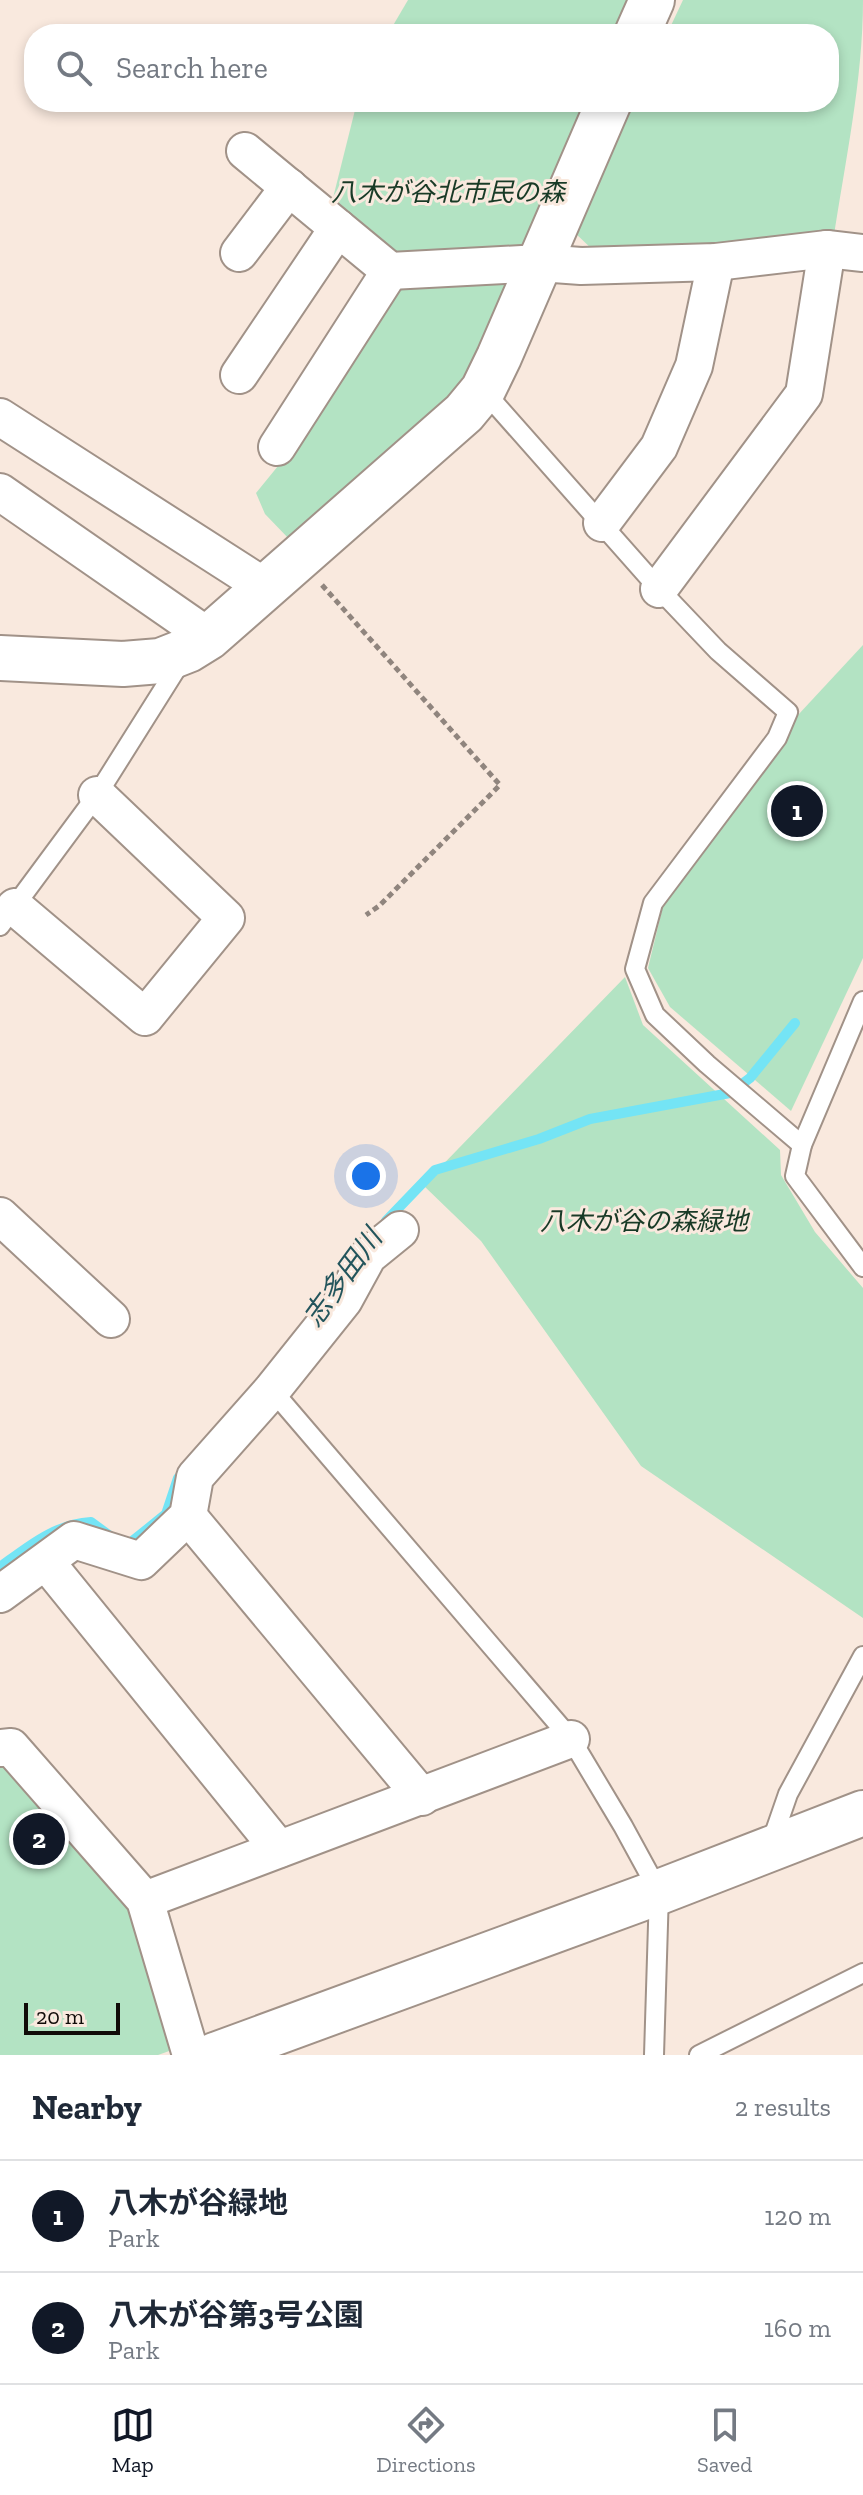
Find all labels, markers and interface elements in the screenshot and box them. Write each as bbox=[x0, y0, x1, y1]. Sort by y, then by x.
search box bbox=[24, 24, 839, 112]
icon: search bbox=[52, 46, 96, 90]
text: Search here bbox=[116, 50, 268, 86]
park label: 八木が谷北市民の森 bbox=[331, 176, 568, 208]
pin: 1 bbox=[771, 781, 823, 841]
your location bbox=[346, 1156, 386, 1196]
park label: 八木が谷の森緑地 bbox=[540, 1205, 751, 1237]
water label: 志多田川 bbox=[296, 1220, 390, 1332]
pin: 2 bbox=[13, 1809, 65, 1869]
scale bar bbox=[24, 1999, 120, 2035]
text: 20 m bbox=[36, 2003, 84, 2030]
text: Nearby bbox=[32, 2087, 142, 2128]
text: 2 results bbox=[735, 2091, 831, 2123]
text: 八木が谷緑地 bbox=[108, 2185, 288, 2221]
text: 1 bbox=[53, 2200, 63, 2232]
text: 120 m bbox=[764, 2200, 831, 2232]
text: Park bbox=[108, 2222, 160, 2254]
text: 八木が谷第3号公園 bbox=[108, 2297, 364, 2333]
text: 2 bbox=[51, 2312, 65, 2344]
text: 160 m bbox=[764, 2312, 831, 2344]
text: Park bbox=[108, 2334, 160, 2366]
tab: Map bbox=[111, 2403, 155, 2478]
tab: Directions bbox=[376, 2403, 476, 2478]
tab: Saved bbox=[697, 2403, 752, 2478]

